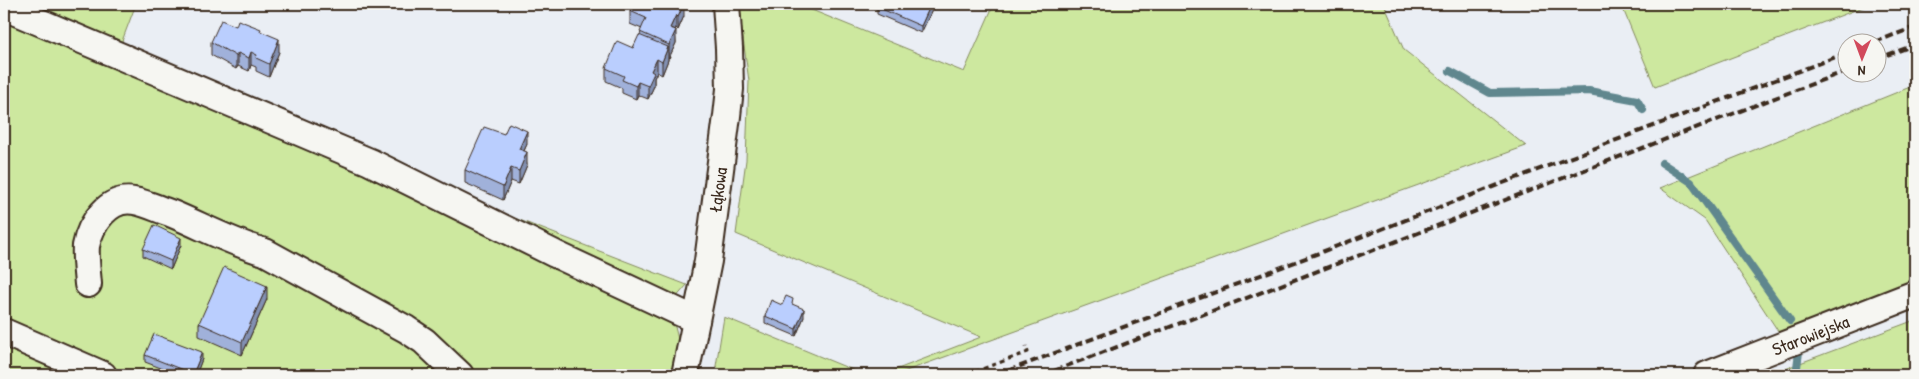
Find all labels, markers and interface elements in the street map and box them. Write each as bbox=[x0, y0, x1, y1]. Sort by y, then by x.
north arrow bbox=[1836, 32, 1886, 82]
text: N bbox=[1857, 62, 1866, 81]
street label: Łąkowa bbox=[702, 166, 733, 214]
street label: Starowiejska bbox=[1768, 308, 1853, 361]

